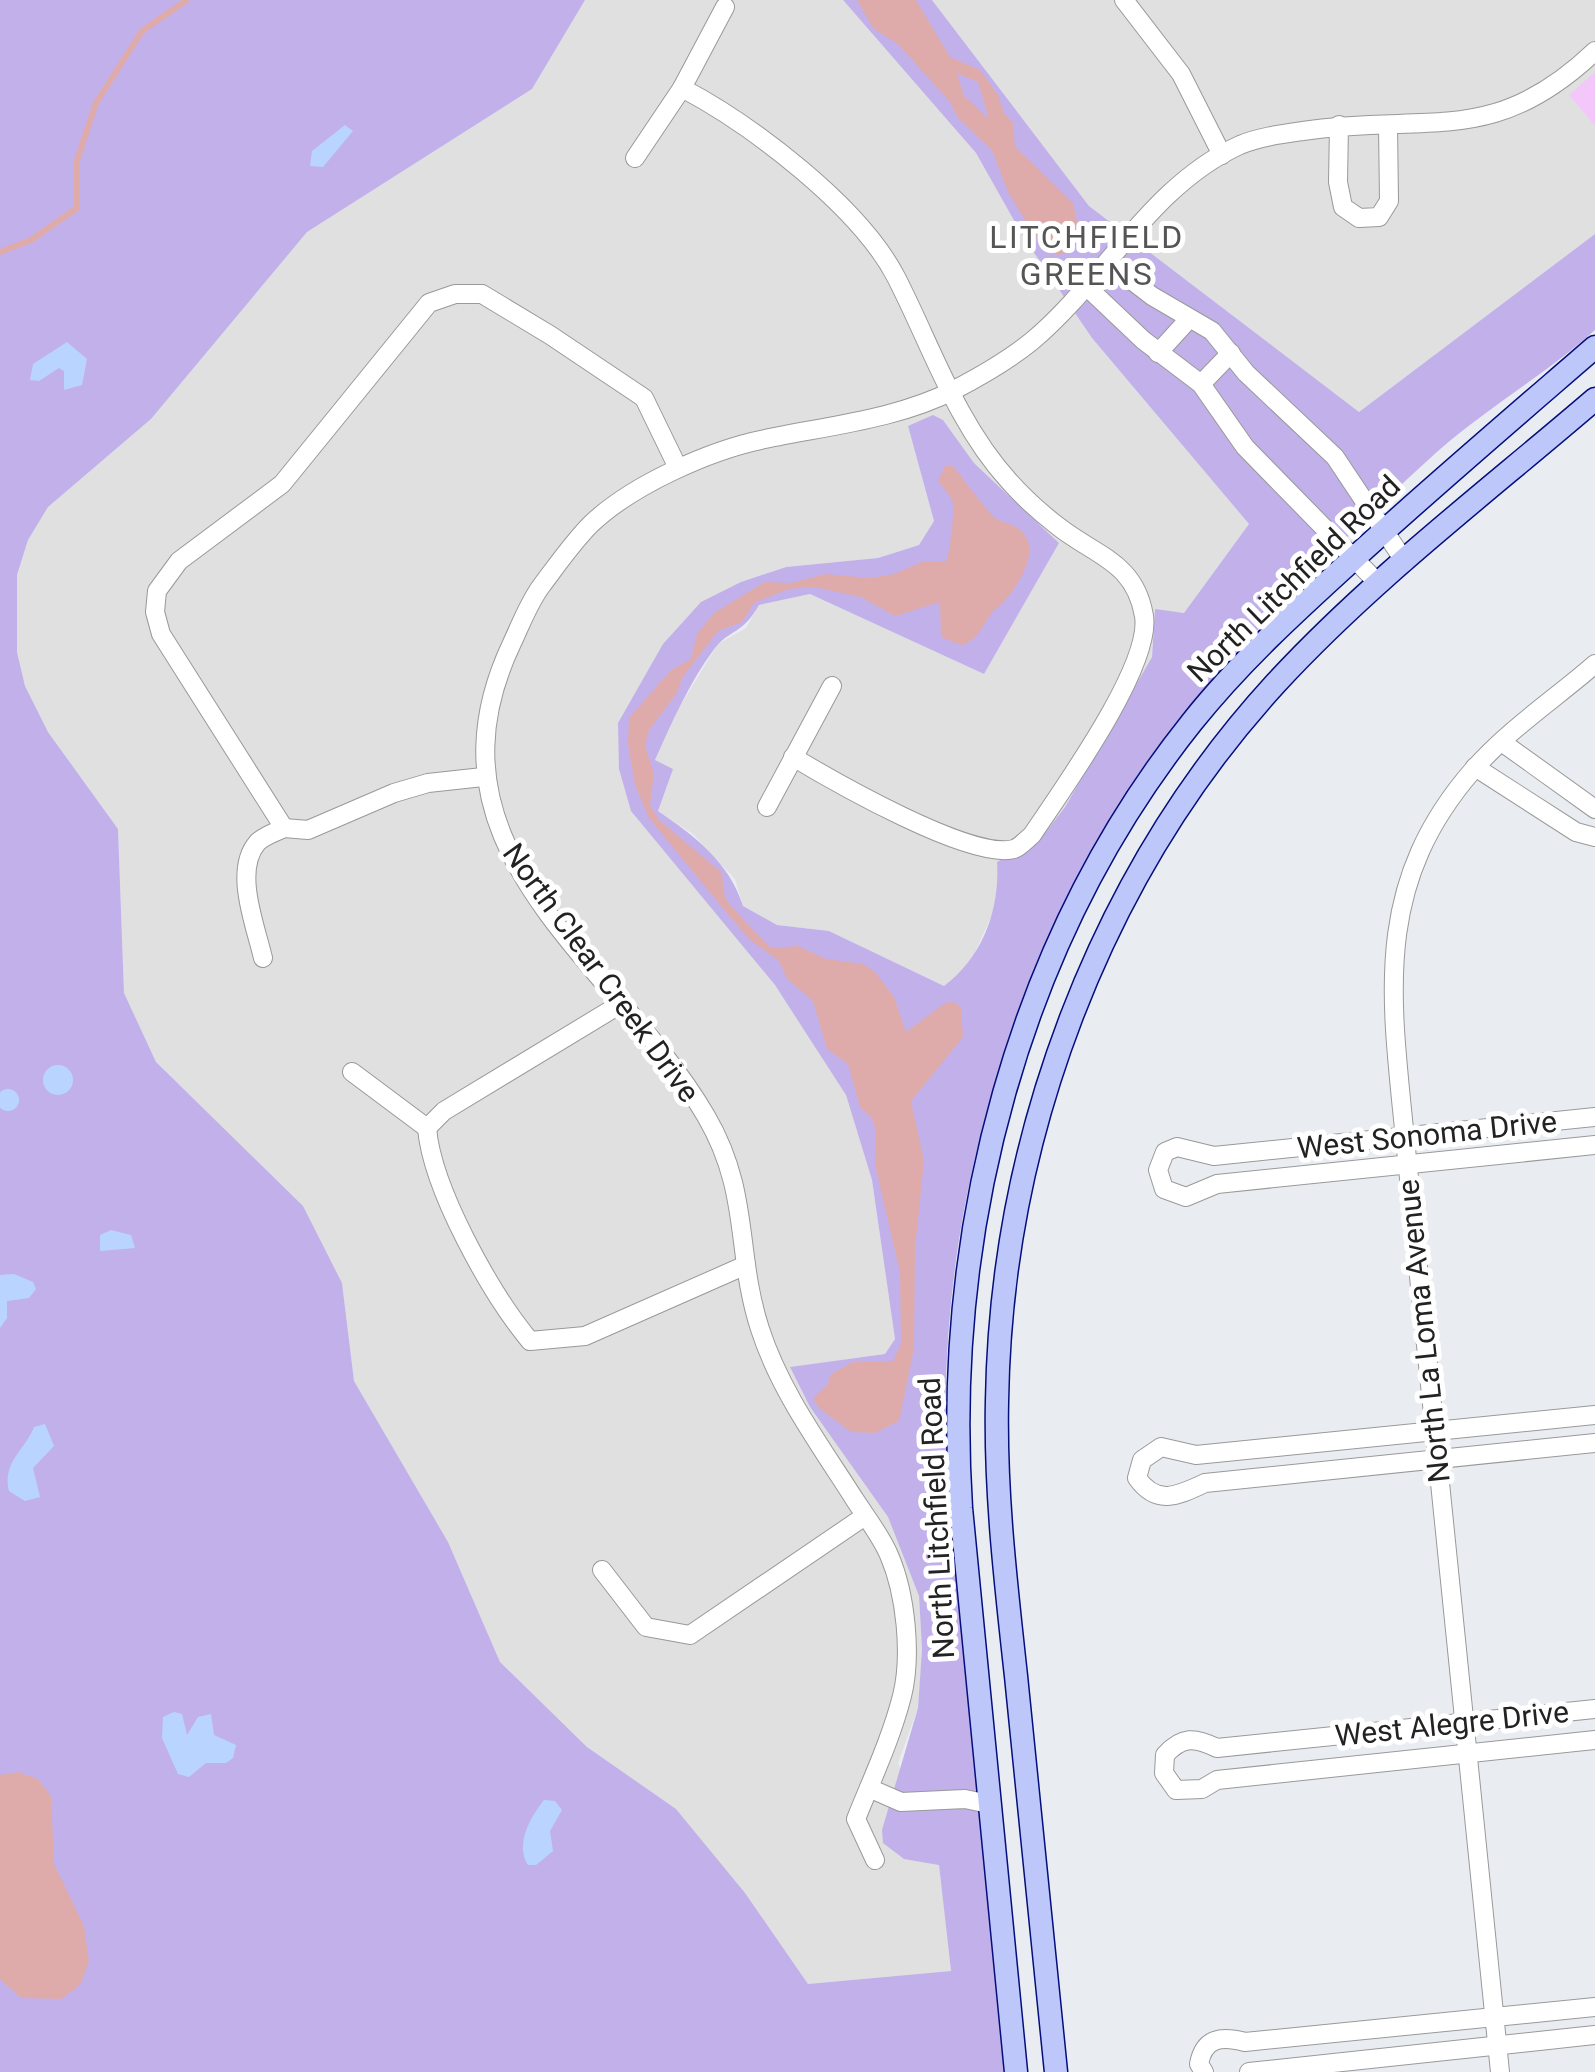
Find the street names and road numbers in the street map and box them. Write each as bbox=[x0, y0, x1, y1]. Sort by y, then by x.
street label: North Litchfield Road bbox=[1180, 468, 1407, 689]
street label: North Clear Creek Drive bbox=[496, 837, 707, 1109]
street label: West Sonoma Drive bbox=[1295, 1103, 1558, 1166]
street label: North La Loma Avenue bbox=[1390, 1178, 1457, 1484]
street label: North Litchfield Road bbox=[912, 1376, 961, 1660]
street label: West Alegre Drive bbox=[1333, 1694, 1571, 1753]

